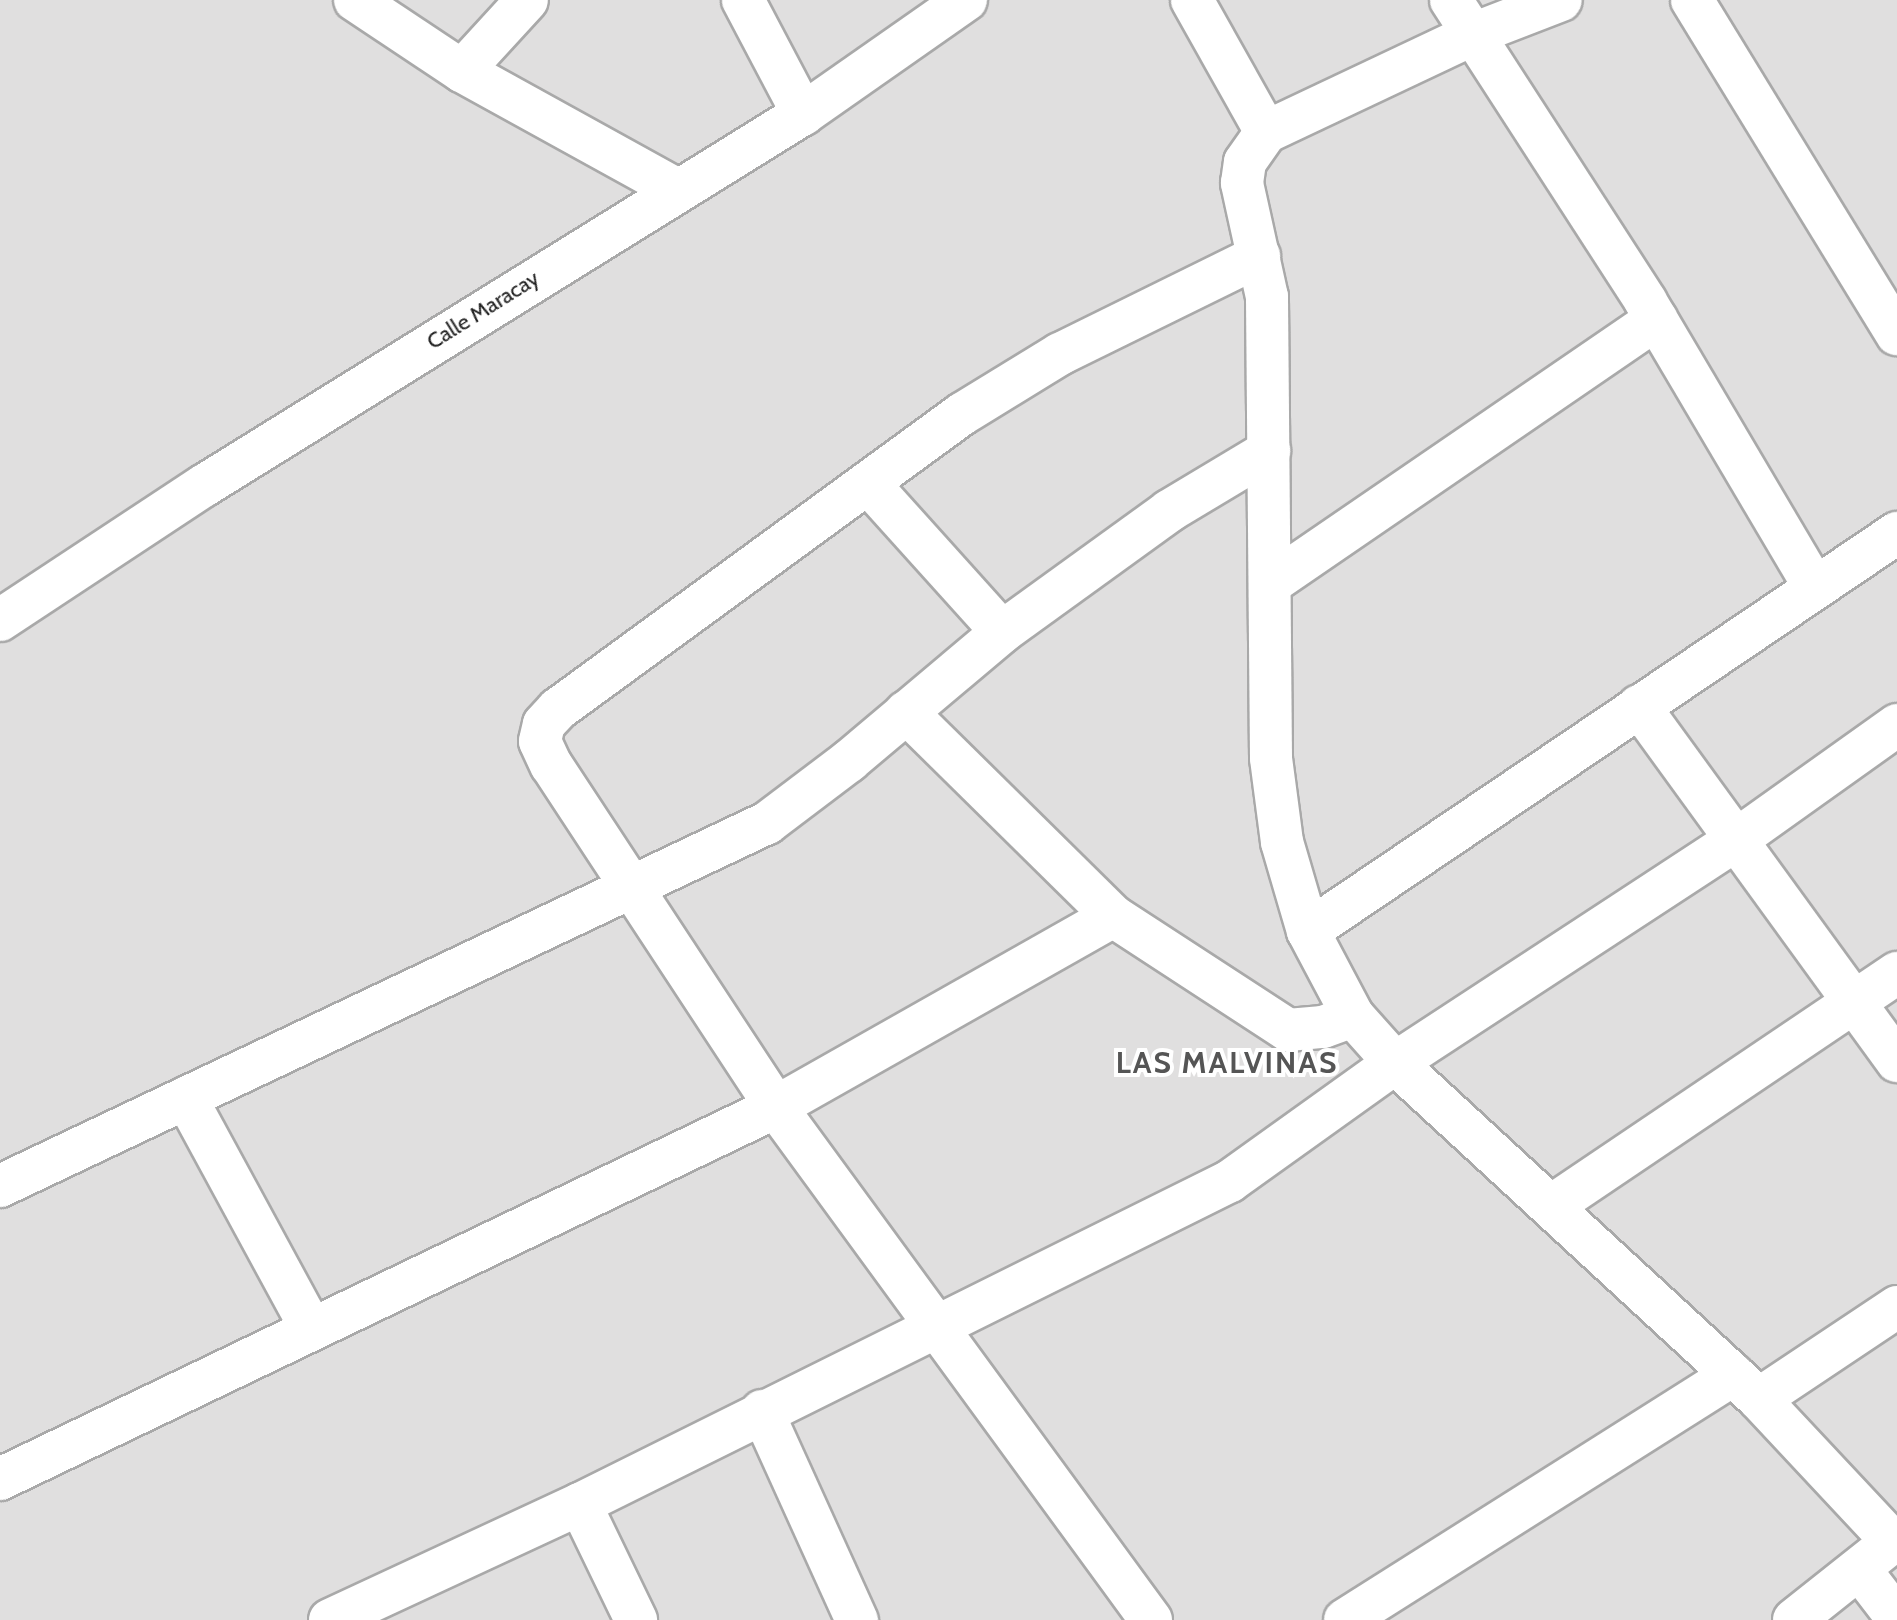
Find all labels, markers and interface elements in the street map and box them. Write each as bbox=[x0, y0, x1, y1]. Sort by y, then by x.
street label: Calle Maracay bbox=[422, 265, 544, 355]
district label: LAS MALVINAS bbox=[1116, 1045, 1338, 1081]

